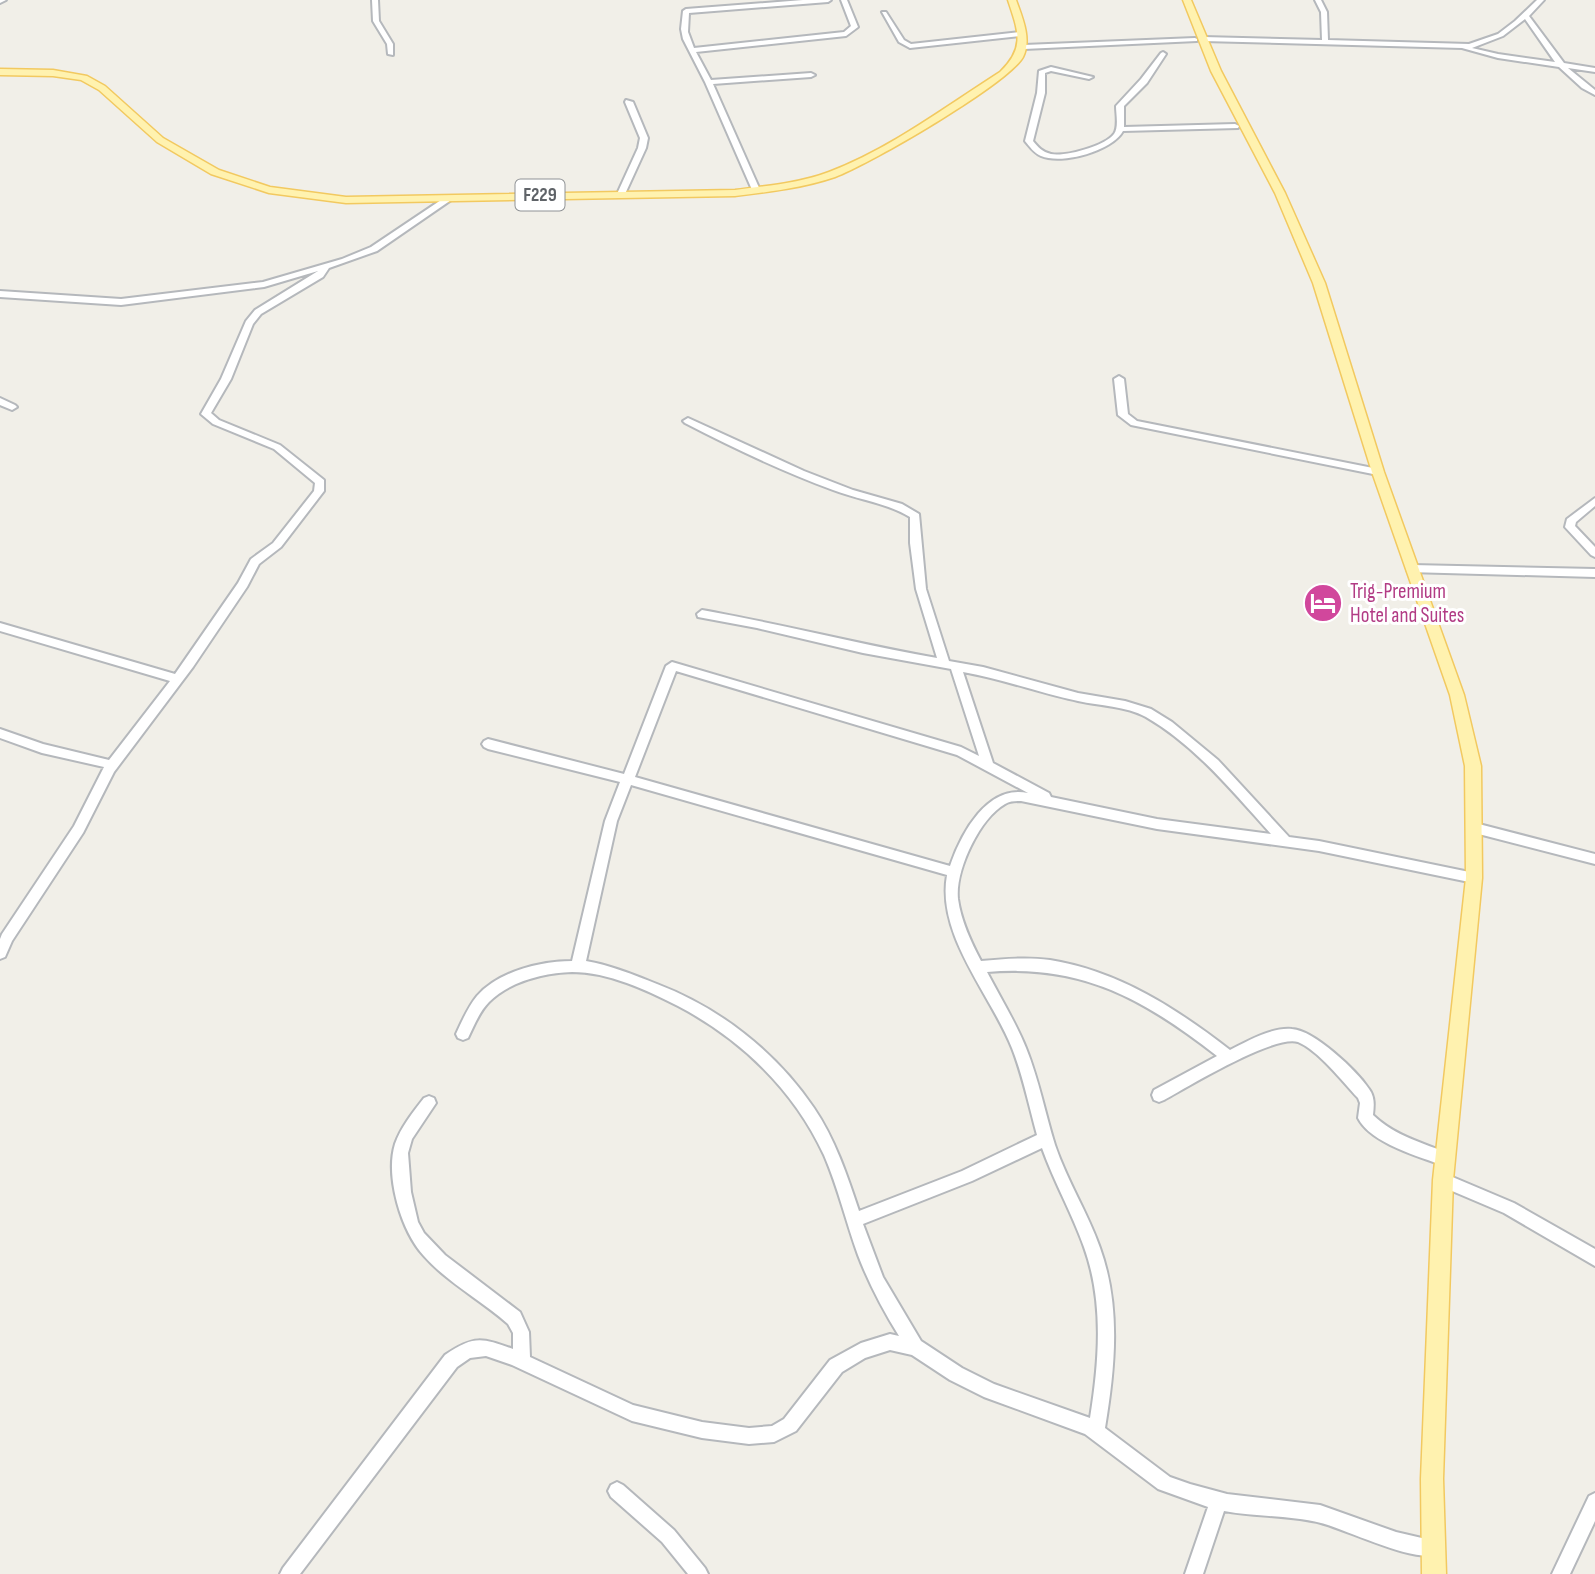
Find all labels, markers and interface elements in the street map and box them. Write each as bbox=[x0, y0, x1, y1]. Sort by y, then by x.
road number: F229 bbox=[516, 180, 564, 210]
place label: Trig-Premium Hotel and Suites bbox=[1350, 579, 1464, 628]
hotel icon: Trig-Premium Hotel and Suites bbox=[1302, 582, 1344, 624]

